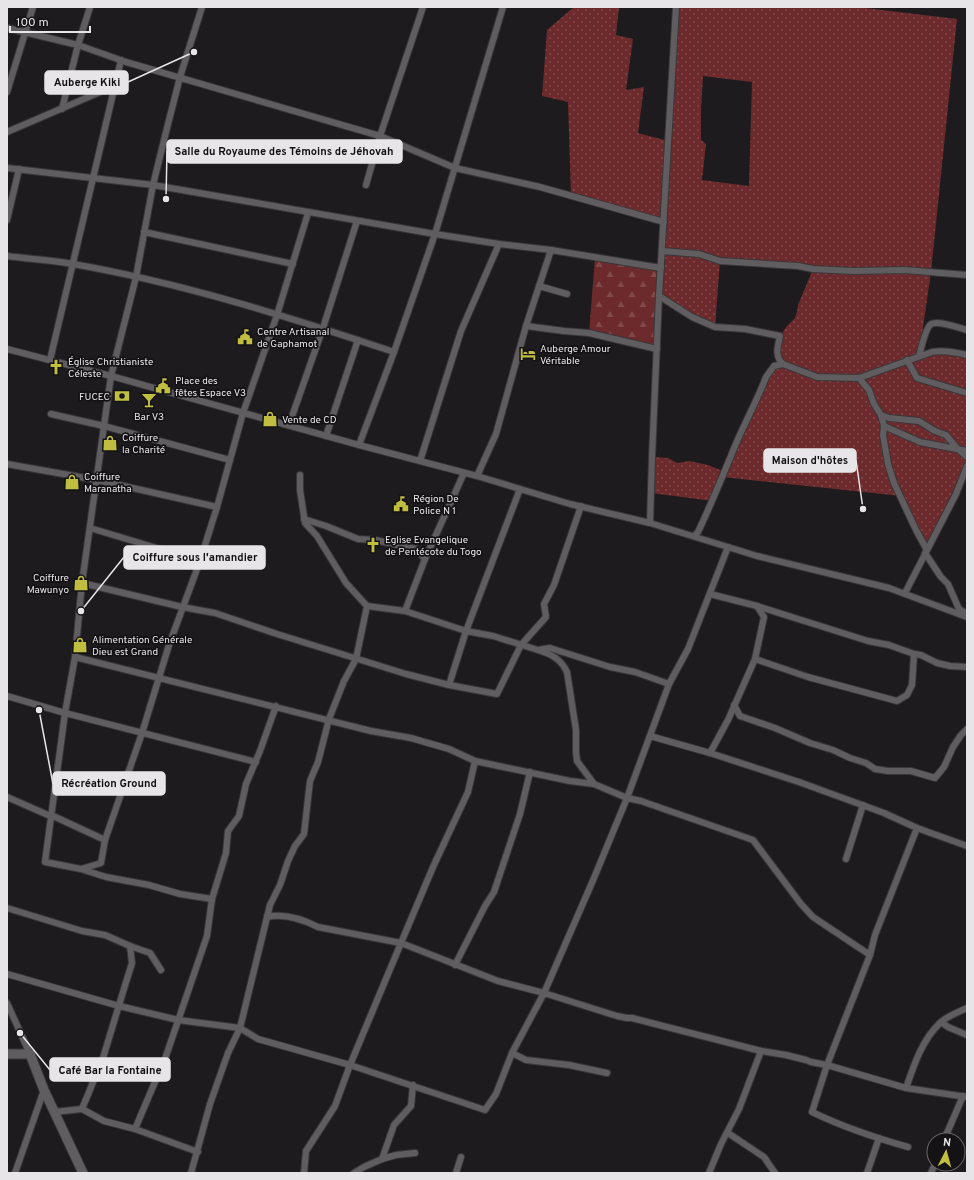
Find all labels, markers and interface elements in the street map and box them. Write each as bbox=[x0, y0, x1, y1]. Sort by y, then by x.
scale bar bbox=[10, 8, 90, 34]
text: 100 m bbox=[16, 15, 49, 31]
callout: Auberge Kiki bbox=[45, 71, 128, 94]
text: Auberge Kiki bbox=[54, 76, 120, 90]
callout: Salle du Royaume des Témoins de Jéhovah bbox=[167, 140, 402, 163]
text: Salle du Royaume des Témoins de Jéhovah bbox=[174, 145, 394, 159]
place label: Centre Artisanal de Gaphamot bbox=[257, 326, 329, 351]
public building icon: Centre Artisanal de Gaphamot bbox=[236, 328, 254, 346]
place label: Auberge Amour Véritable bbox=[540, 343, 611, 368]
hotel icon: Auberge Amour Véritable bbox=[519, 345, 537, 363]
place label: Église Christianiste Céleste bbox=[68, 356, 153, 381]
church icon: Église Christianiste Céleste bbox=[47, 358, 65, 376]
place label: Place des fêtes Espace V3 bbox=[175, 375, 246, 400]
public building icon: Place des fêtes Espace V3 bbox=[154, 377, 172, 395]
bank icon: FUCEC bbox=[113, 387, 131, 405]
place label: FUCEC bbox=[79, 391, 110, 404]
bar icon: Bar V3 bbox=[140, 391, 158, 409]
shop icon: Vente de CD bbox=[261, 410, 279, 428]
place label: Bar V3 bbox=[134, 411, 164, 424]
place label: Vente de CD bbox=[282, 414, 337, 427]
place label: Coiffure la Charité bbox=[122, 432, 165, 457]
shop icon: Coiffure la Charité bbox=[101, 434, 119, 452]
callout: Maison d'hôtes bbox=[764, 449, 856, 472]
text: Maison d'hôtes bbox=[772, 454, 848, 468]
place label: Coiffure Maranatha bbox=[84, 471, 132, 496]
shop icon: Coiffure Maranatha bbox=[63, 473, 81, 491]
place label: Région De Police N 1 bbox=[413, 493, 459, 518]
public building icon: Région De Police N 1 bbox=[392, 495, 410, 513]
place label: Eglise Evangelique de Pentécote du Togo bbox=[385, 534, 482, 559]
church icon: Eglise Evangelique de Pentécote du Togo bbox=[364, 536, 382, 554]
callout: Coiffure sous l'amandier bbox=[124, 546, 265, 569]
text: Coiffure sous l'amandier bbox=[132, 551, 258, 565]
place label: Coiffure Mawunyo bbox=[27, 572, 69, 597]
shop icon: Coiffure Mawunyo bbox=[72, 574, 90, 592]
place label: Alimentation Générale Dieu est Grand bbox=[92, 634, 192, 659]
shop icon: Alimentation Générale Dieu est Grand bbox=[71, 636, 89, 654]
callout: Récréation Ground bbox=[53, 772, 165, 795]
text: Récréation Ground bbox=[61, 777, 157, 791]
callout: Café Bar la Fontaine bbox=[50, 1058, 170, 1081]
text: Café Bar la Fontaine bbox=[58, 1064, 162, 1078]
north arrow bbox=[926, 1132, 966, 1172]
text: N bbox=[942, 1136, 952, 1150]

